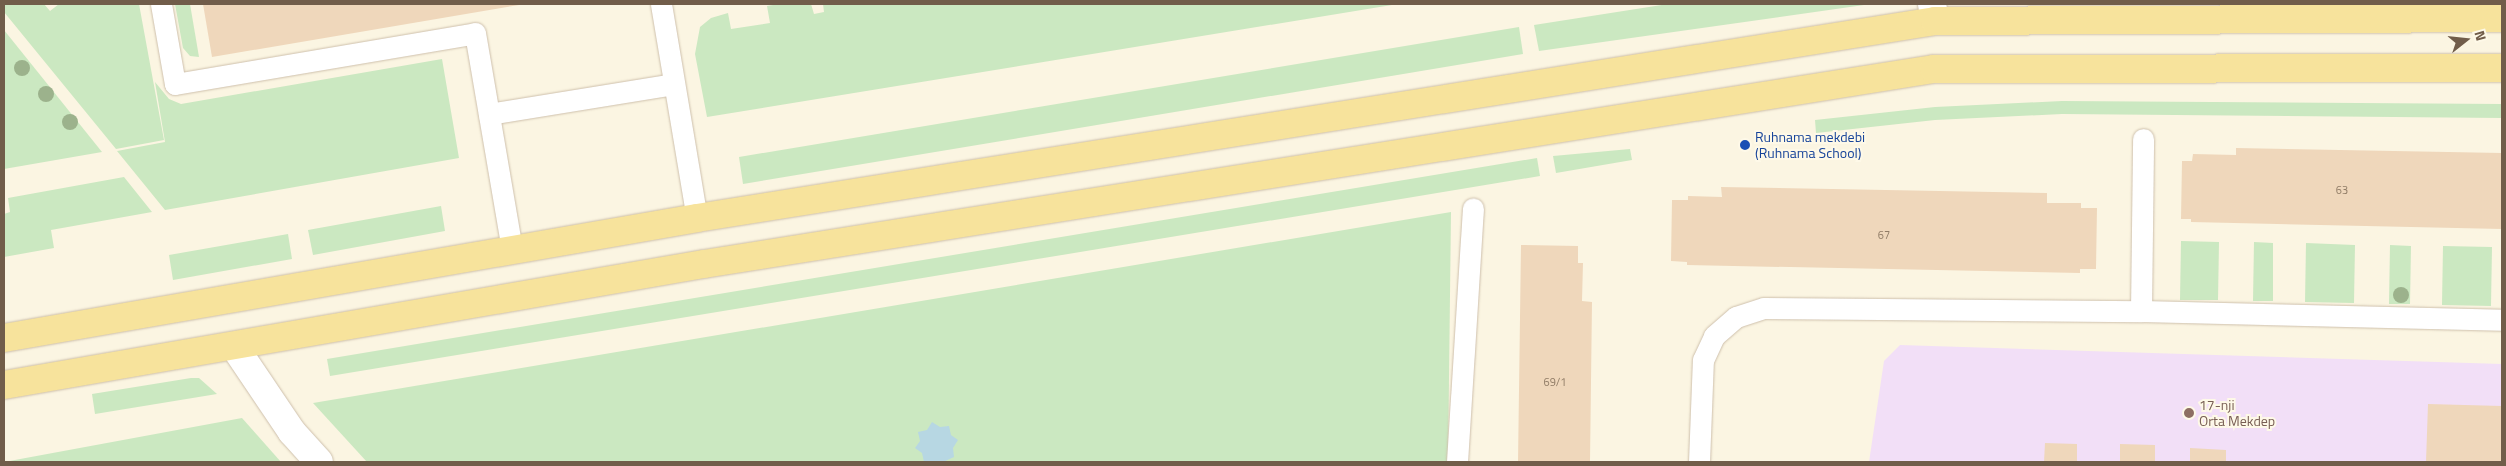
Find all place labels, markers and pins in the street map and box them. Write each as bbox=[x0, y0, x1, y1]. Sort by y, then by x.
place label: Ruhnama mekdebi (Ruhnama School) bbox=[1755, 129, 1865, 162]
marker: Ruhnama mekdebi (Ruhnama School) bbox=[1739, 139, 1751, 151]
place label: 17-nji Orta Mekdep bbox=[2199, 397, 2275, 430]
marker: 17-nji Orta Mekdep bbox=[2183, 407, 2195, 419]

